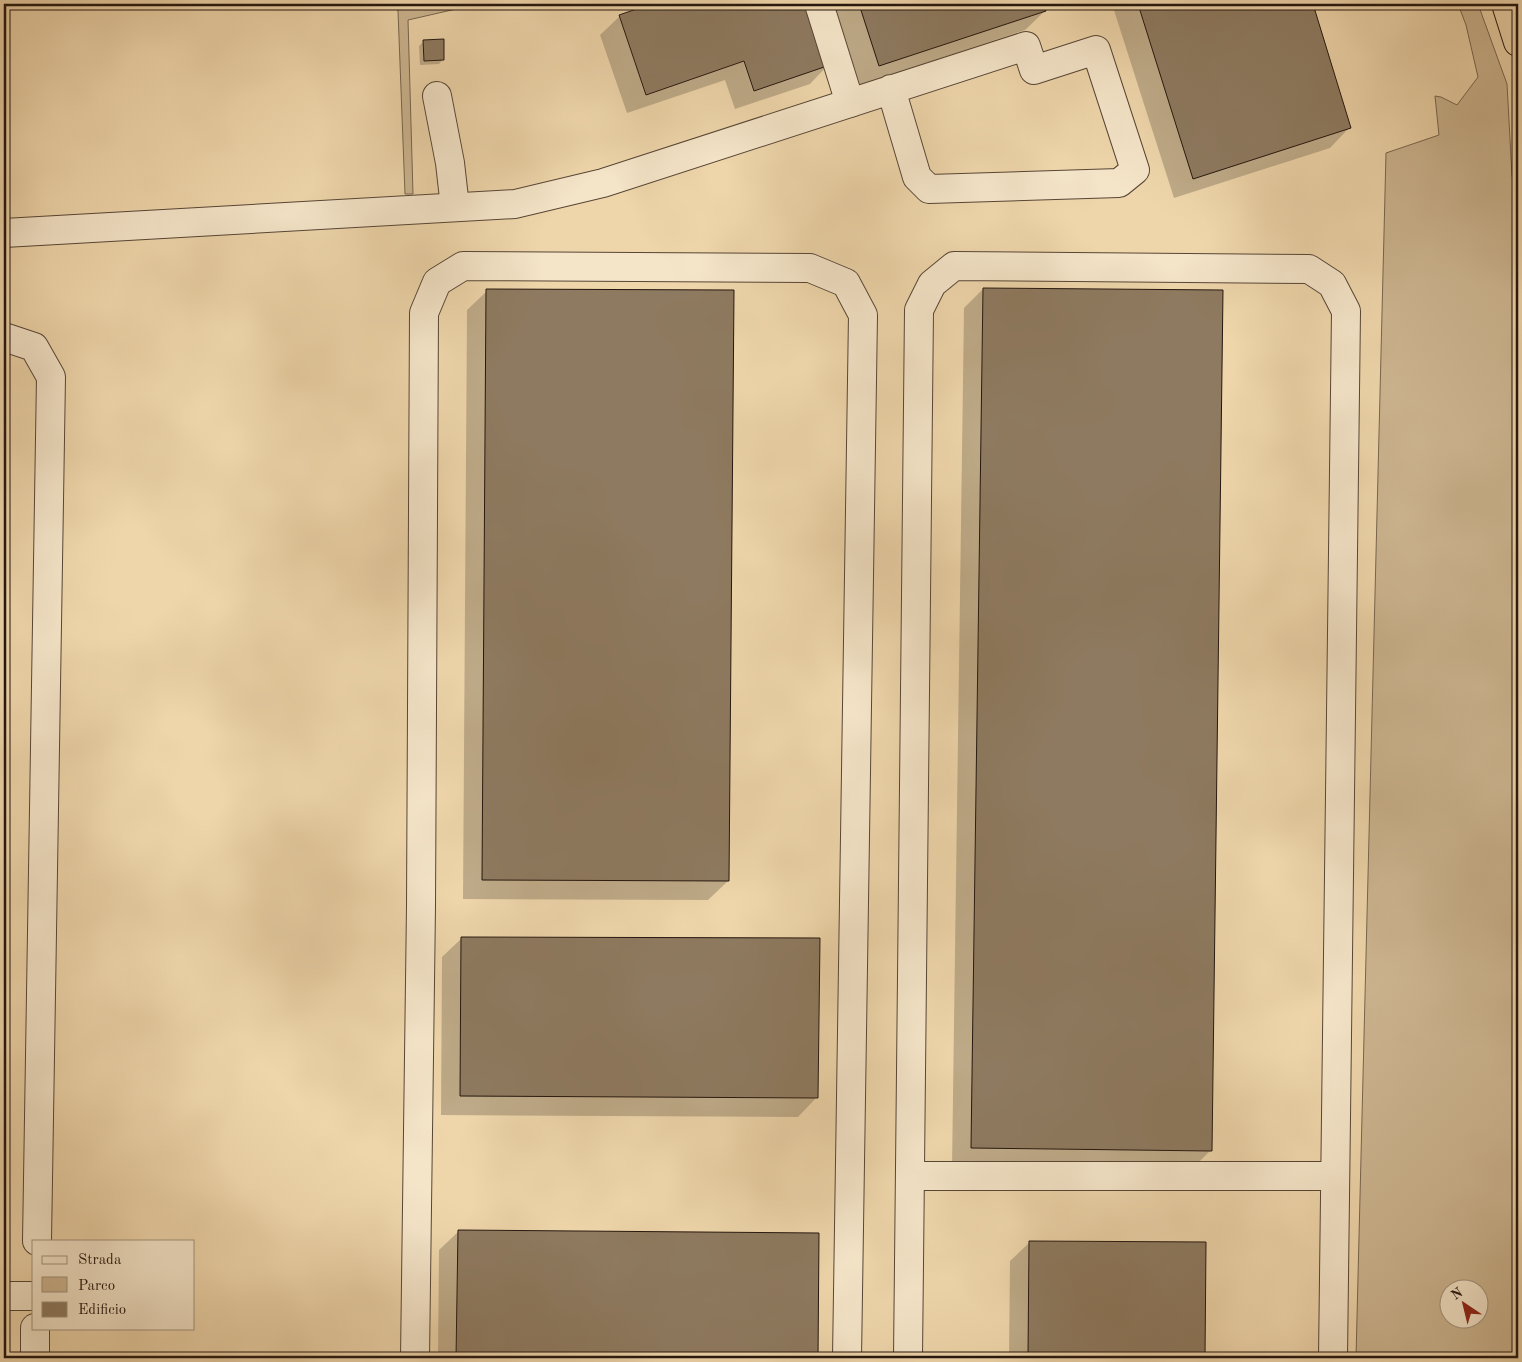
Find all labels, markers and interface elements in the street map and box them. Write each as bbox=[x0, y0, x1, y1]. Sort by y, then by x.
legend bbox=[32, 1240, 195, 1330]
text: Strada bbox=[78, 1253, 122, 1268]
text: Parco bbox=[78, 1279, 115, 1294]
north arrow bbox=[1440, 1280, 1490, 1330]
text: N bbox=[1449, 1285, 1466, 1303]
text: Edificio bbox=[78, 1303, 126, 1318]

